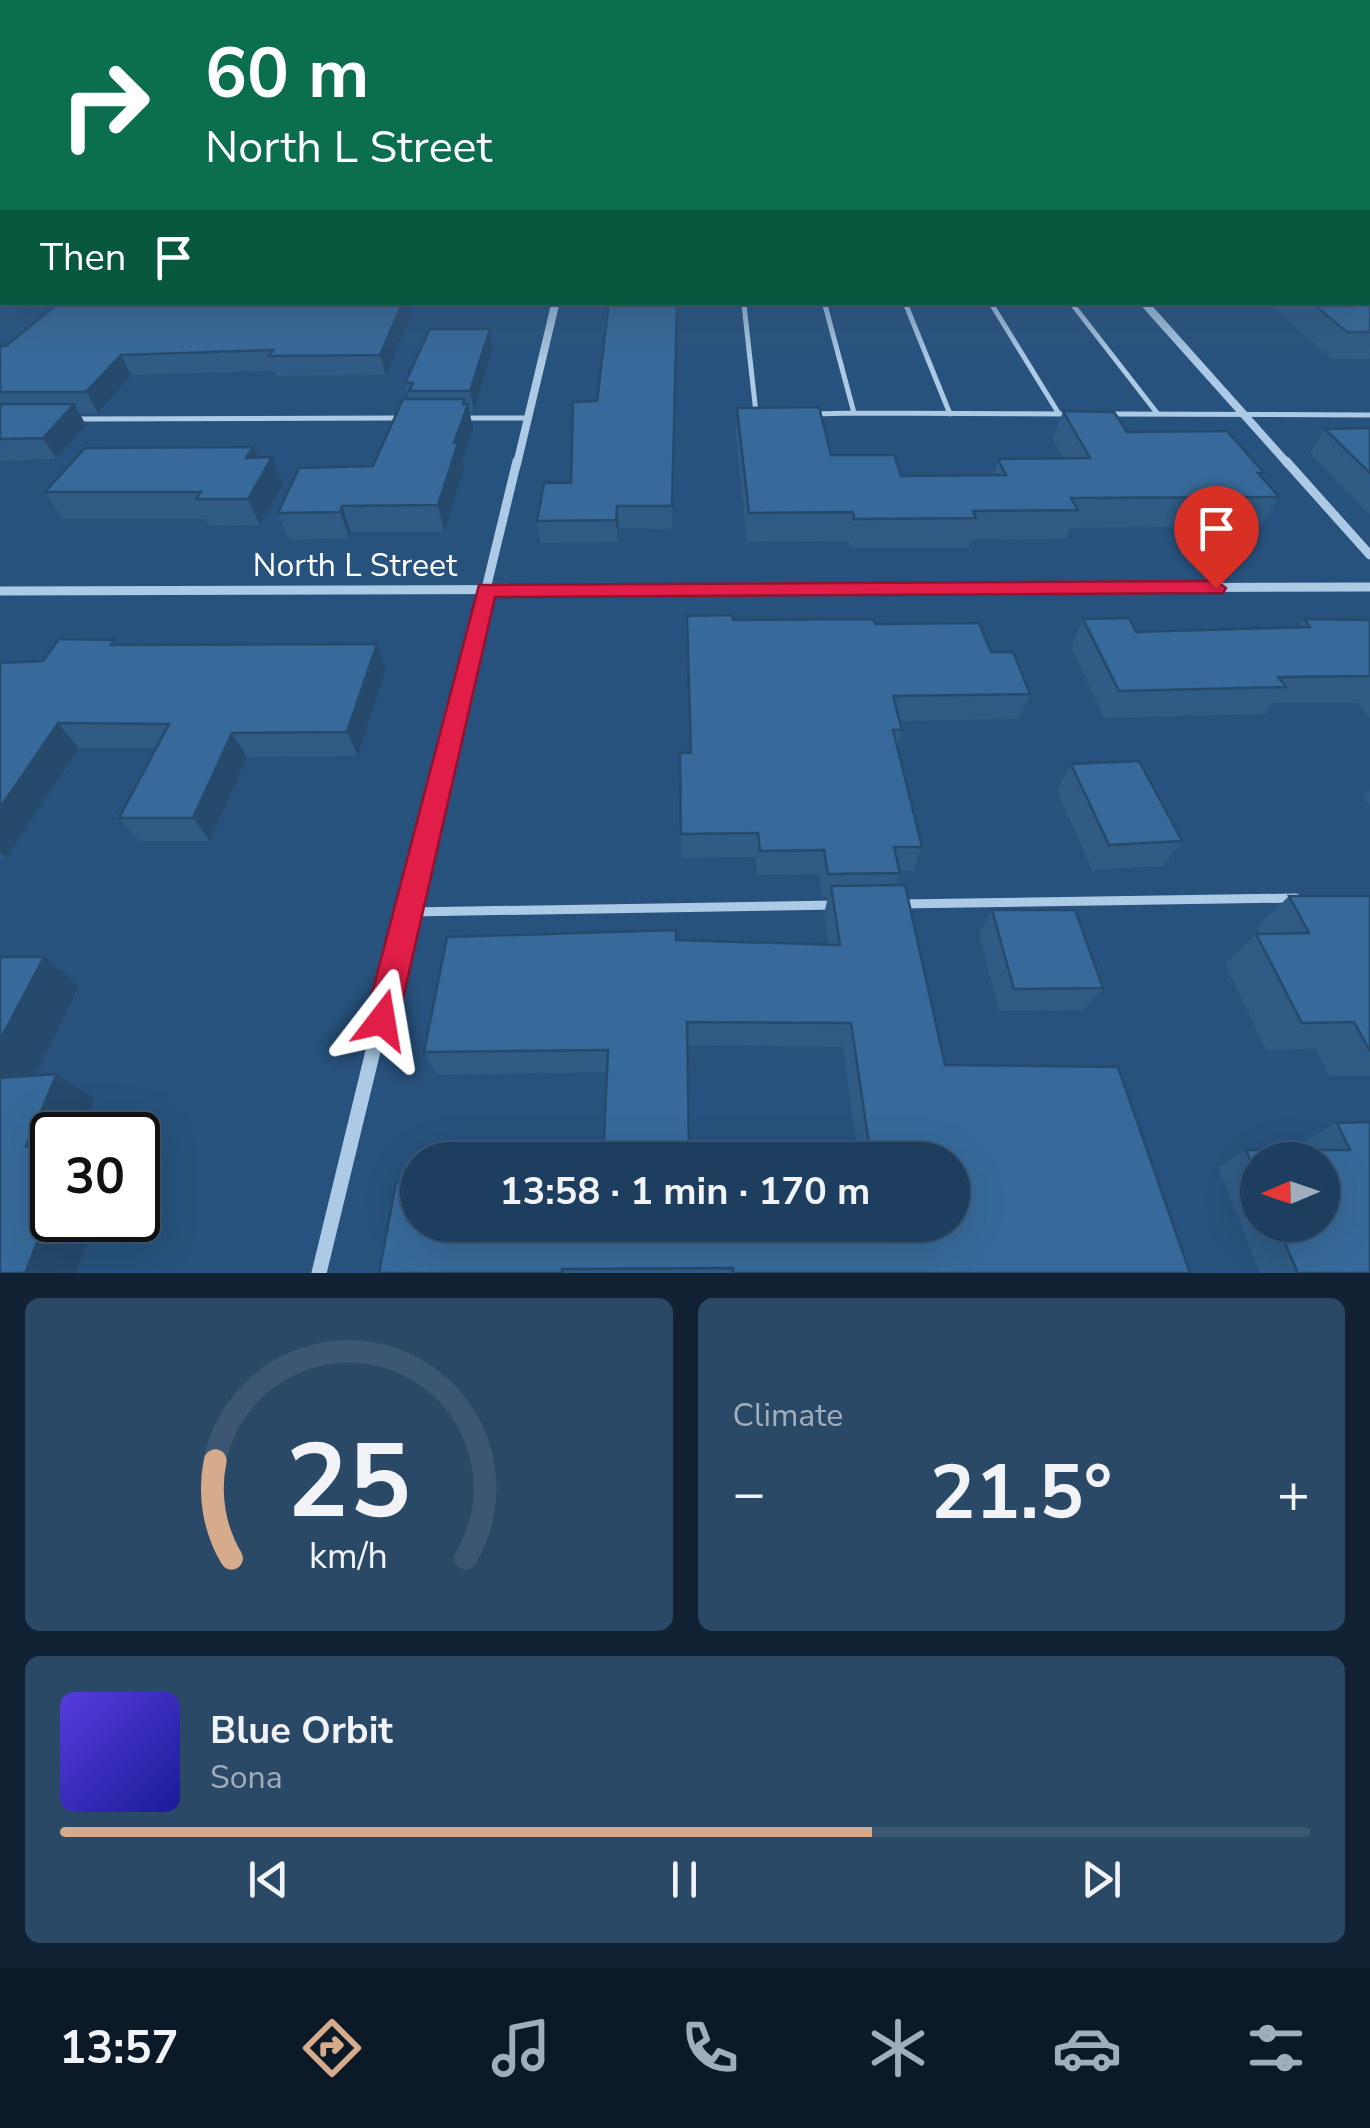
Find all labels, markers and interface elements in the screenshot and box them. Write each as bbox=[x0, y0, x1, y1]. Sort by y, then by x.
text: 60 m bbox=[205, 26, 369, 122]
icon: right bbox=[40, 40, 170, 170]
text: North L Street bbox=[205, 117, 492, 178]
icon: arrive bbox=[146, 230, 201, 285]
text: Then bbox=[40, 232, 126, 283]
pin bbox=[1174, 486, 1259, 589]
icon: arrive bbox=[1189, 501, 1244, 556]
street label: North L Street bbox=[253, 544, 458, 587]
position arrow bbox=[330, 968, 434, 1072]
speed limit sign: 30 bbox=[30, 1112, 160, 1242]
north arrow bbox=[1240, 1142, 1340, 1242]
map controls bbox=[1240, 1142, 1340, 1242]
text: 13:58 · 1 min · 170 m bbox=[500, 1166, 870, 1217]
text: Climate bbox=[733, 1394, 843, 1437]
text: 25 bbox=[286, 1411, 411, 1553]
text: 21.5° bbox=[930, 1442, 1112, 1544]
text: − bbox=[733, 1456, 766, 1531]
text: + bbox=[1277, 1456, 1310, 1531]
text: km/h bbox=[309, 1532, 388, 1581]
text: Blue Orbit bbox=[210, 1705, 393, 1756]
text: Sona bbox=[210, 1756, 283, 1799]
icon: previous bbox=[241, 1852, 296, 1907]
icon: pause bbox=[657, 1852, 712, 1907]
icon: next bbox=[1074, 1852, 1129, 1907]
icon: directions bbox=[297, 2013, 367, 2083]
icon: music bbox=[486, 2013, 556, 2083]
icon: phone bbox=[675, 2013, 745, 2083]
icon: climate bbox=[863, 2013, 933, 2083]
icon: car bbox=[1052, 2013, 1122, 2083]
icon: filters bbox=[1241, 2013, 1311, 2083]
text: 13:57 bbox=[59, 2018, 179, 2079]

